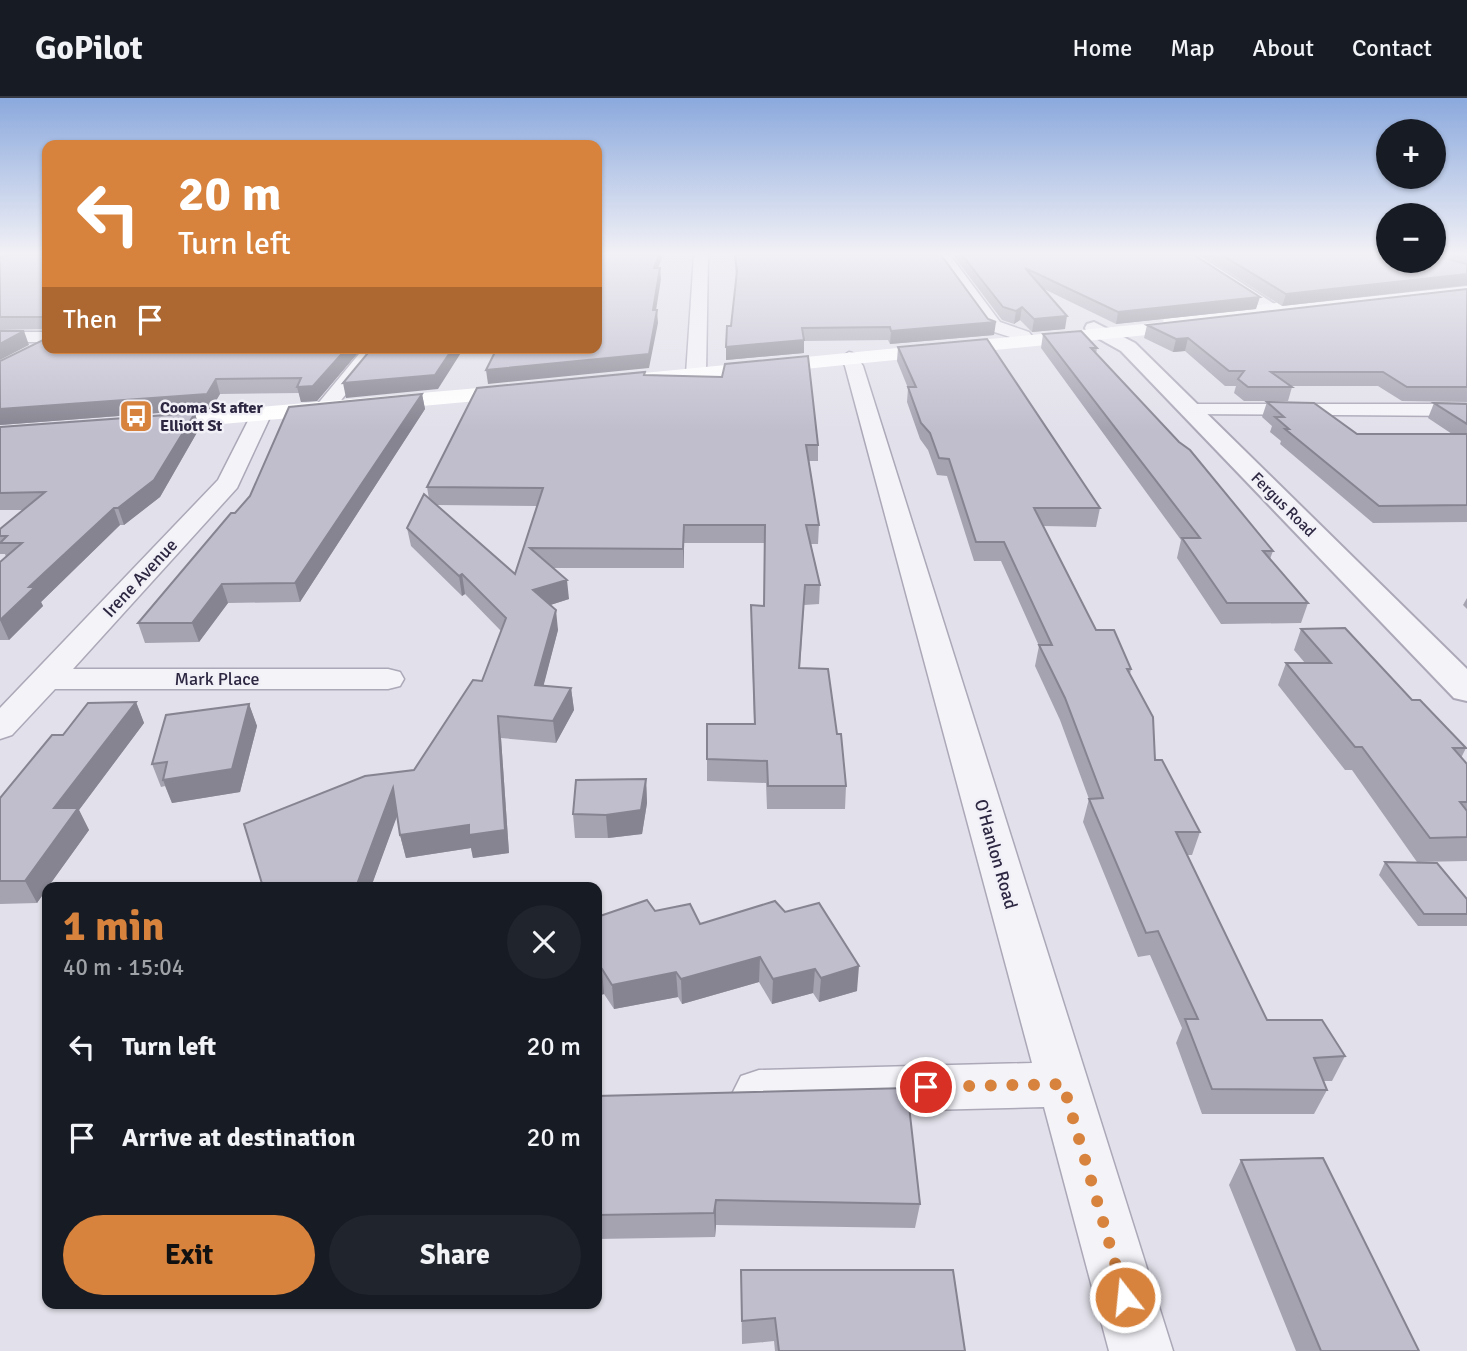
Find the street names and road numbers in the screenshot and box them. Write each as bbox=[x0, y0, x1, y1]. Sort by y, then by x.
street label: Fergus Road bbox=[1247, 468, 1320, 541]
street label: Irene Avenue bbox=[98, 534, 182, 622]
street label: Mark Place bbox=[174, 668, 260, 690]
street label: O'Hanlon Road bbox=[970, 796, 1022, 912]

